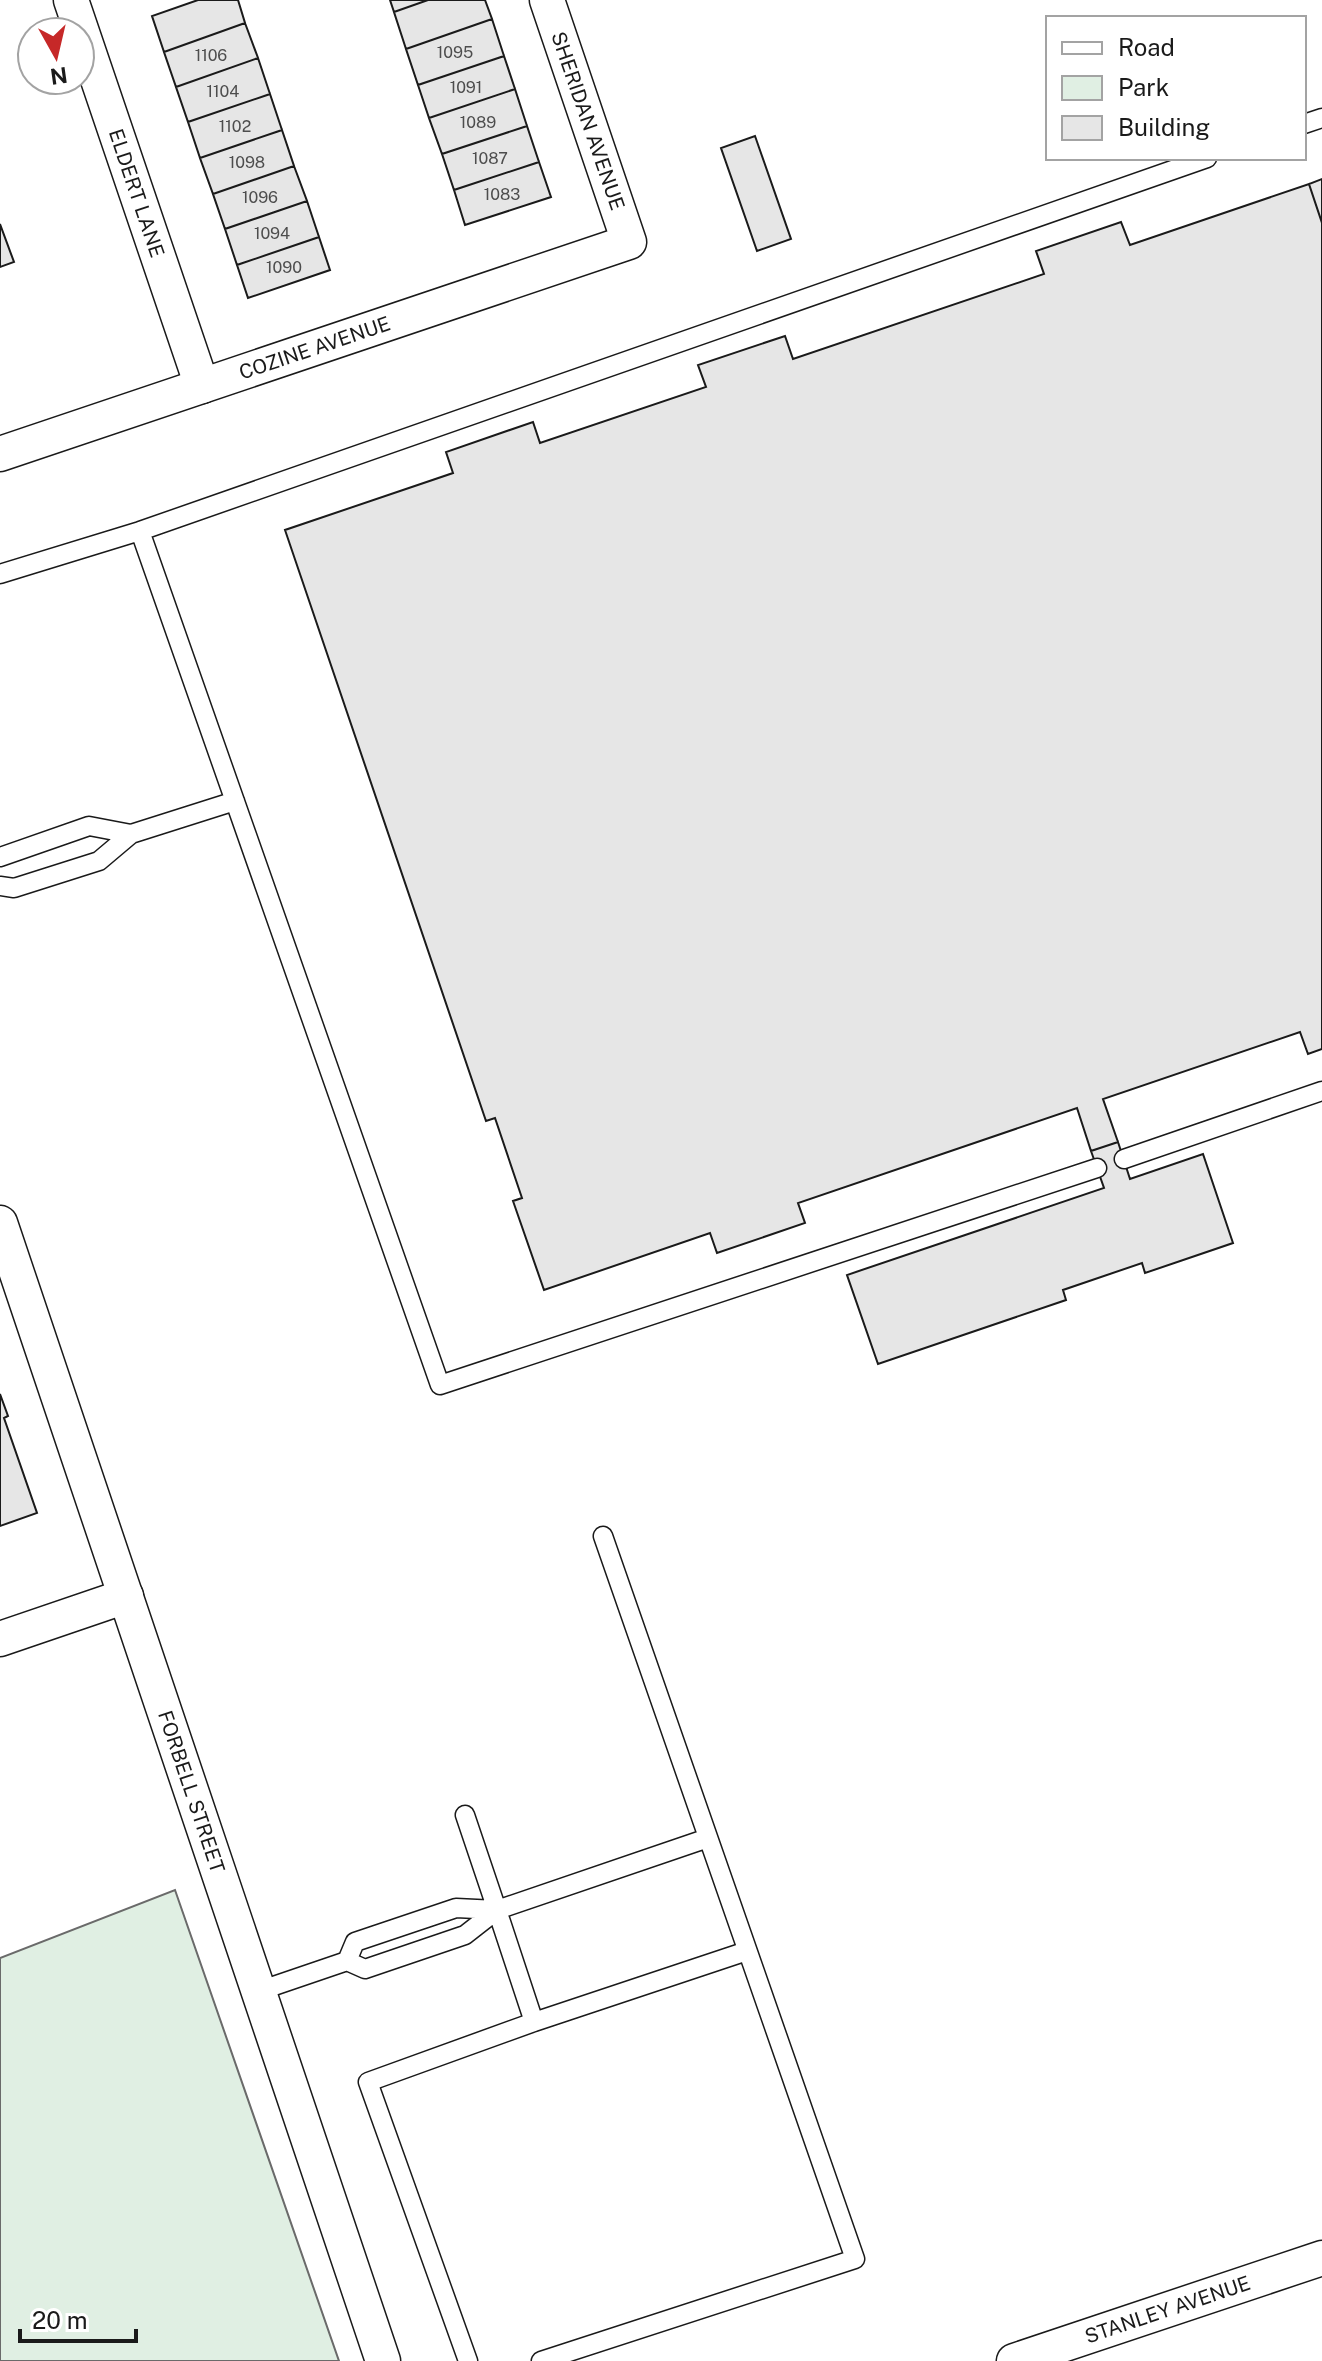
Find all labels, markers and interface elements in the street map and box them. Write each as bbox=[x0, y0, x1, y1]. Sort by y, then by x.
north arrow bbox=[16, 16, 96, 96]
legend bbox=[1046, 16, 1306, 160]
street label: SHERIDAN AVENUE bbox=[546, 29, 630, 213]
text: Road bbox=[1118, 33, 1175, 61]
house number: 1095 bbox=[437, 43, 473, 62]
house number: 1106 bbox=[195, 46, 227, 65]
text: N bbox=[48, 62, 69, 90]
text: Park bbox=[1118, 73, 1169, 101]
house number: 1091 bbox=[450, 78, 482, 97]
house number: 1104 bbox=[207, 82, 239, 101]
house number: 1089 bbox=[460, 113, 496, 132]
text: Building bbox=[1118, 113, 1210, 141]
house number: 1102 bbox=[219, 117, 251, 136]
street label: ELDERT LANE bbox=[104, 126, 169, 261]
house number: 1087 bbox=[472, 149, 508, 168]
house number: 1098 bbox=[229, 153, 265, 172]
house number: 1083 bbox=[484, 185, 520, 204]
house number: 1096 bbox=[242, 188, 278, 207]
house number: 1094 bbox=[254, 224, 290, 243]
house number: 1090 bbox=[266, 258, 302, 277]
street label: COZINE AVENUE bbox=[236, 311, 393, 385]
street label: FORBELL STREET bbox=[153, 1707, 230, 1876]
street label: STANLEY AVENUE bbox=[1082, 2271, 1253, 2348]
scale bar bbox=[20, 2293, 136, 2343]
text: 20 m bbox=[32, 2306, 88, 2334]

